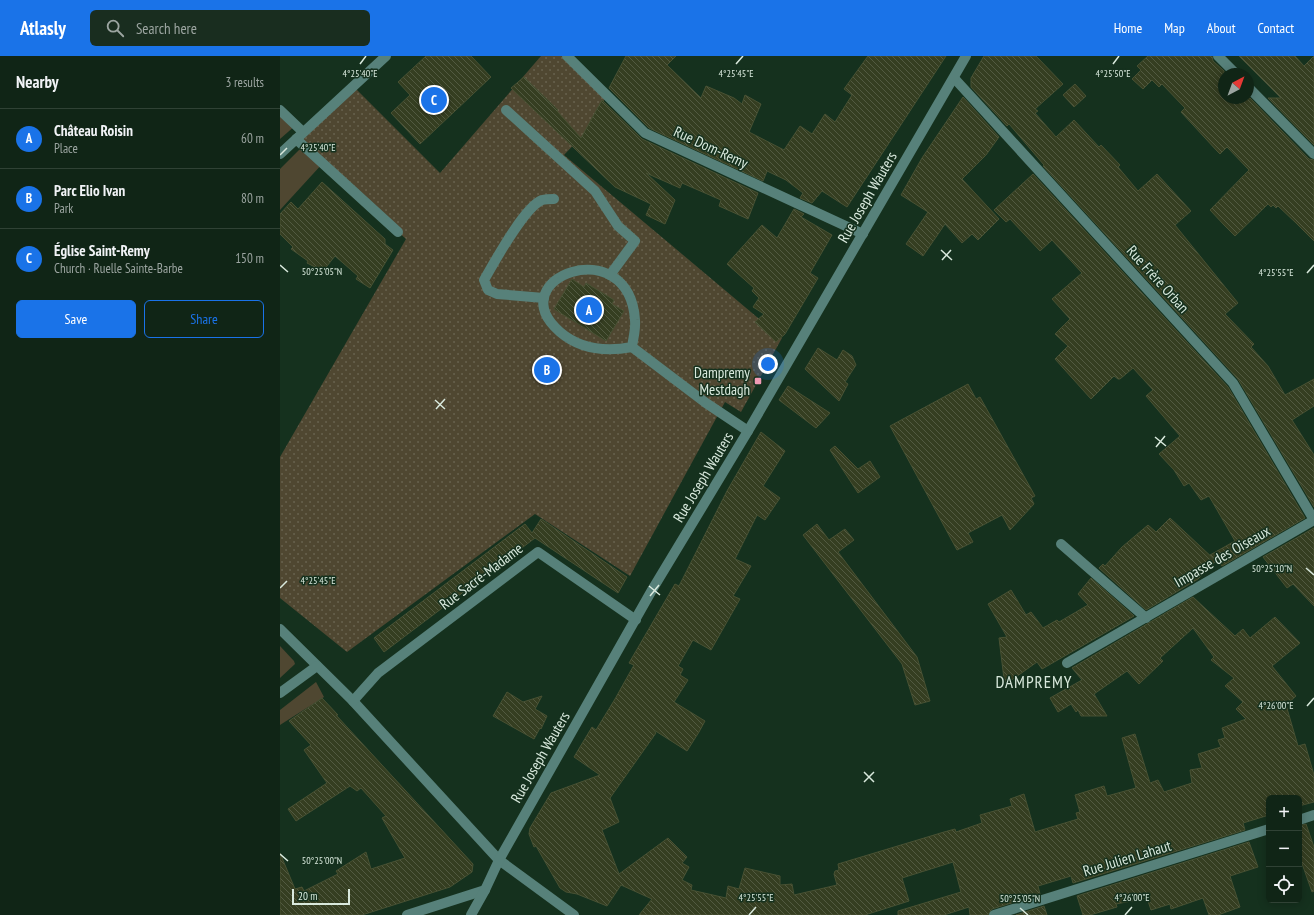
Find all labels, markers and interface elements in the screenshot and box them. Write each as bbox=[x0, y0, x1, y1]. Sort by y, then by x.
search box bbox=[90, 10, 370, 46]
text: Atlasly bbox=[20, 16, 66, 40]
icon: search bbox=[104, 17, 126, 39]
text: Search here bbox=[136, 19, 197, 38]
text: Home bbox=[1114, 19, 1142, 37]
text: Map bbox=[1164, 19, 1185, 37]
text: About bbox=[1207, 19, 1236, 37]
text: Contact bbox=[1258, 19, 1294, 37]
text: 4°25'40"E bbox=[343, 67, 377, 80]
text: 4°25'45"E bbox=[719, 67, 753, 80]
text: 4°25'50"E bbox=[1096, 67, 1130, 80]
north arrow bbox=[1218, 68, 1254, 104]
text: Nearby bbox=[16, 71, 59, 93]
text: 3 results bbox=[225, 74, 264, 91]
pin: C bbox=[421, 85, 447, 115]
text: Château Roisin bbox=[54, 121, 133, 140]
street label: Rue Dom-Remy bbox=[671, 122, 751, 173]
text: A bbox=[26, 130, 32, 147]
text: 60 m bbox=[241, 130, 264, 147]
text: Place bbox=[54, 140, 78, 157]
text: 4°25'40"E bbox=[301, 141, 335, 154]
street label: Rue Joseph Wauters bbox=[833, 148, 901, 246]
text: Parc Elio Ivan bbox=[54, 181, 125, 200]
text: B bbox=[26, 190, 32, 207]
text: 80 m bbox=[241, 190, 264, 207]
text: Park bbox=[54, 200, 73, 217]
text: Église Saint-Remy bbox=[54, 241, 150, 260]
street label: Rue Frère Orban bbox=[1123, 241, 1193, 317]
text: C bbox=[26, 250, 32, 267]
text: 150 m bbox=[235, 250, 264, 267]
text: Church · Ruelle Sainte-Barbe bbox=[54, 260, 183, 277]
text: 50°25'05"N bbox=[302, 265, 342, 278]
text: 4°25'55"E bbox=[1259, 266, 1293, 279]
pin: A bbox=[576, 295, 602, 325]
button: Save bbox=[16, 300, 136, 338]
button: Share bbox=[144, 300, 264, 338]
your location bbox=[758, 354, 778, 374]
pin: B bbox=[534, 355, 560, 385]
place label: Dampremy Mestdagh bbox=[694, 363, 750, 399]
marker: Dampremy Mestdagh bbox=[753, 376, 763, 386]
street label: Rue Joseph Wauters bbox=[669, 428, 737, 526]
street label: Impasse des Oiseaux bbox=[1171, 521, 1273, 591]
street label: Rue Sacré-Madame bbox=[436, 538, 526, 614]
text: 50°25'10"N bbox=[1252, 562, 1292, 575]
text: 4°25'45"E bbox=[301, 574, 335, 587]
district label: DAMPREMY bbox=[995, 671, 1073, 693]
text: 4°26'00"E bbox=[1259, 699, 1293, 712]
street label: Rue Joseph Wauters bbox=[506, 708, 574, 806]
map controls bbox=[1266, 795, 1302, 903]
button: + bbox=[1266, 795, 1302, 831]
button: − bbox=[1266, 831, 1302, 867]
street label: Rue Julien Lahaut bbox=[1081, 836, 1173, 880]
text: 50°25'00"N bbox=[302, 854, 342, 867]
button: locate bbox=[1266, 867, 1302, 903]
scale bar bbox=[292, 887, 350, 906]
text: 20 m bbox=[298, 889, 317, 903]
text: 4°25'55"E bbox=[739, 891, 773, 904]
text: 4°26'00"E bbox=[1115, 891, 1149, 904]
text: 50°25'05"N bbox=[1000, 892, 1040, 905]

